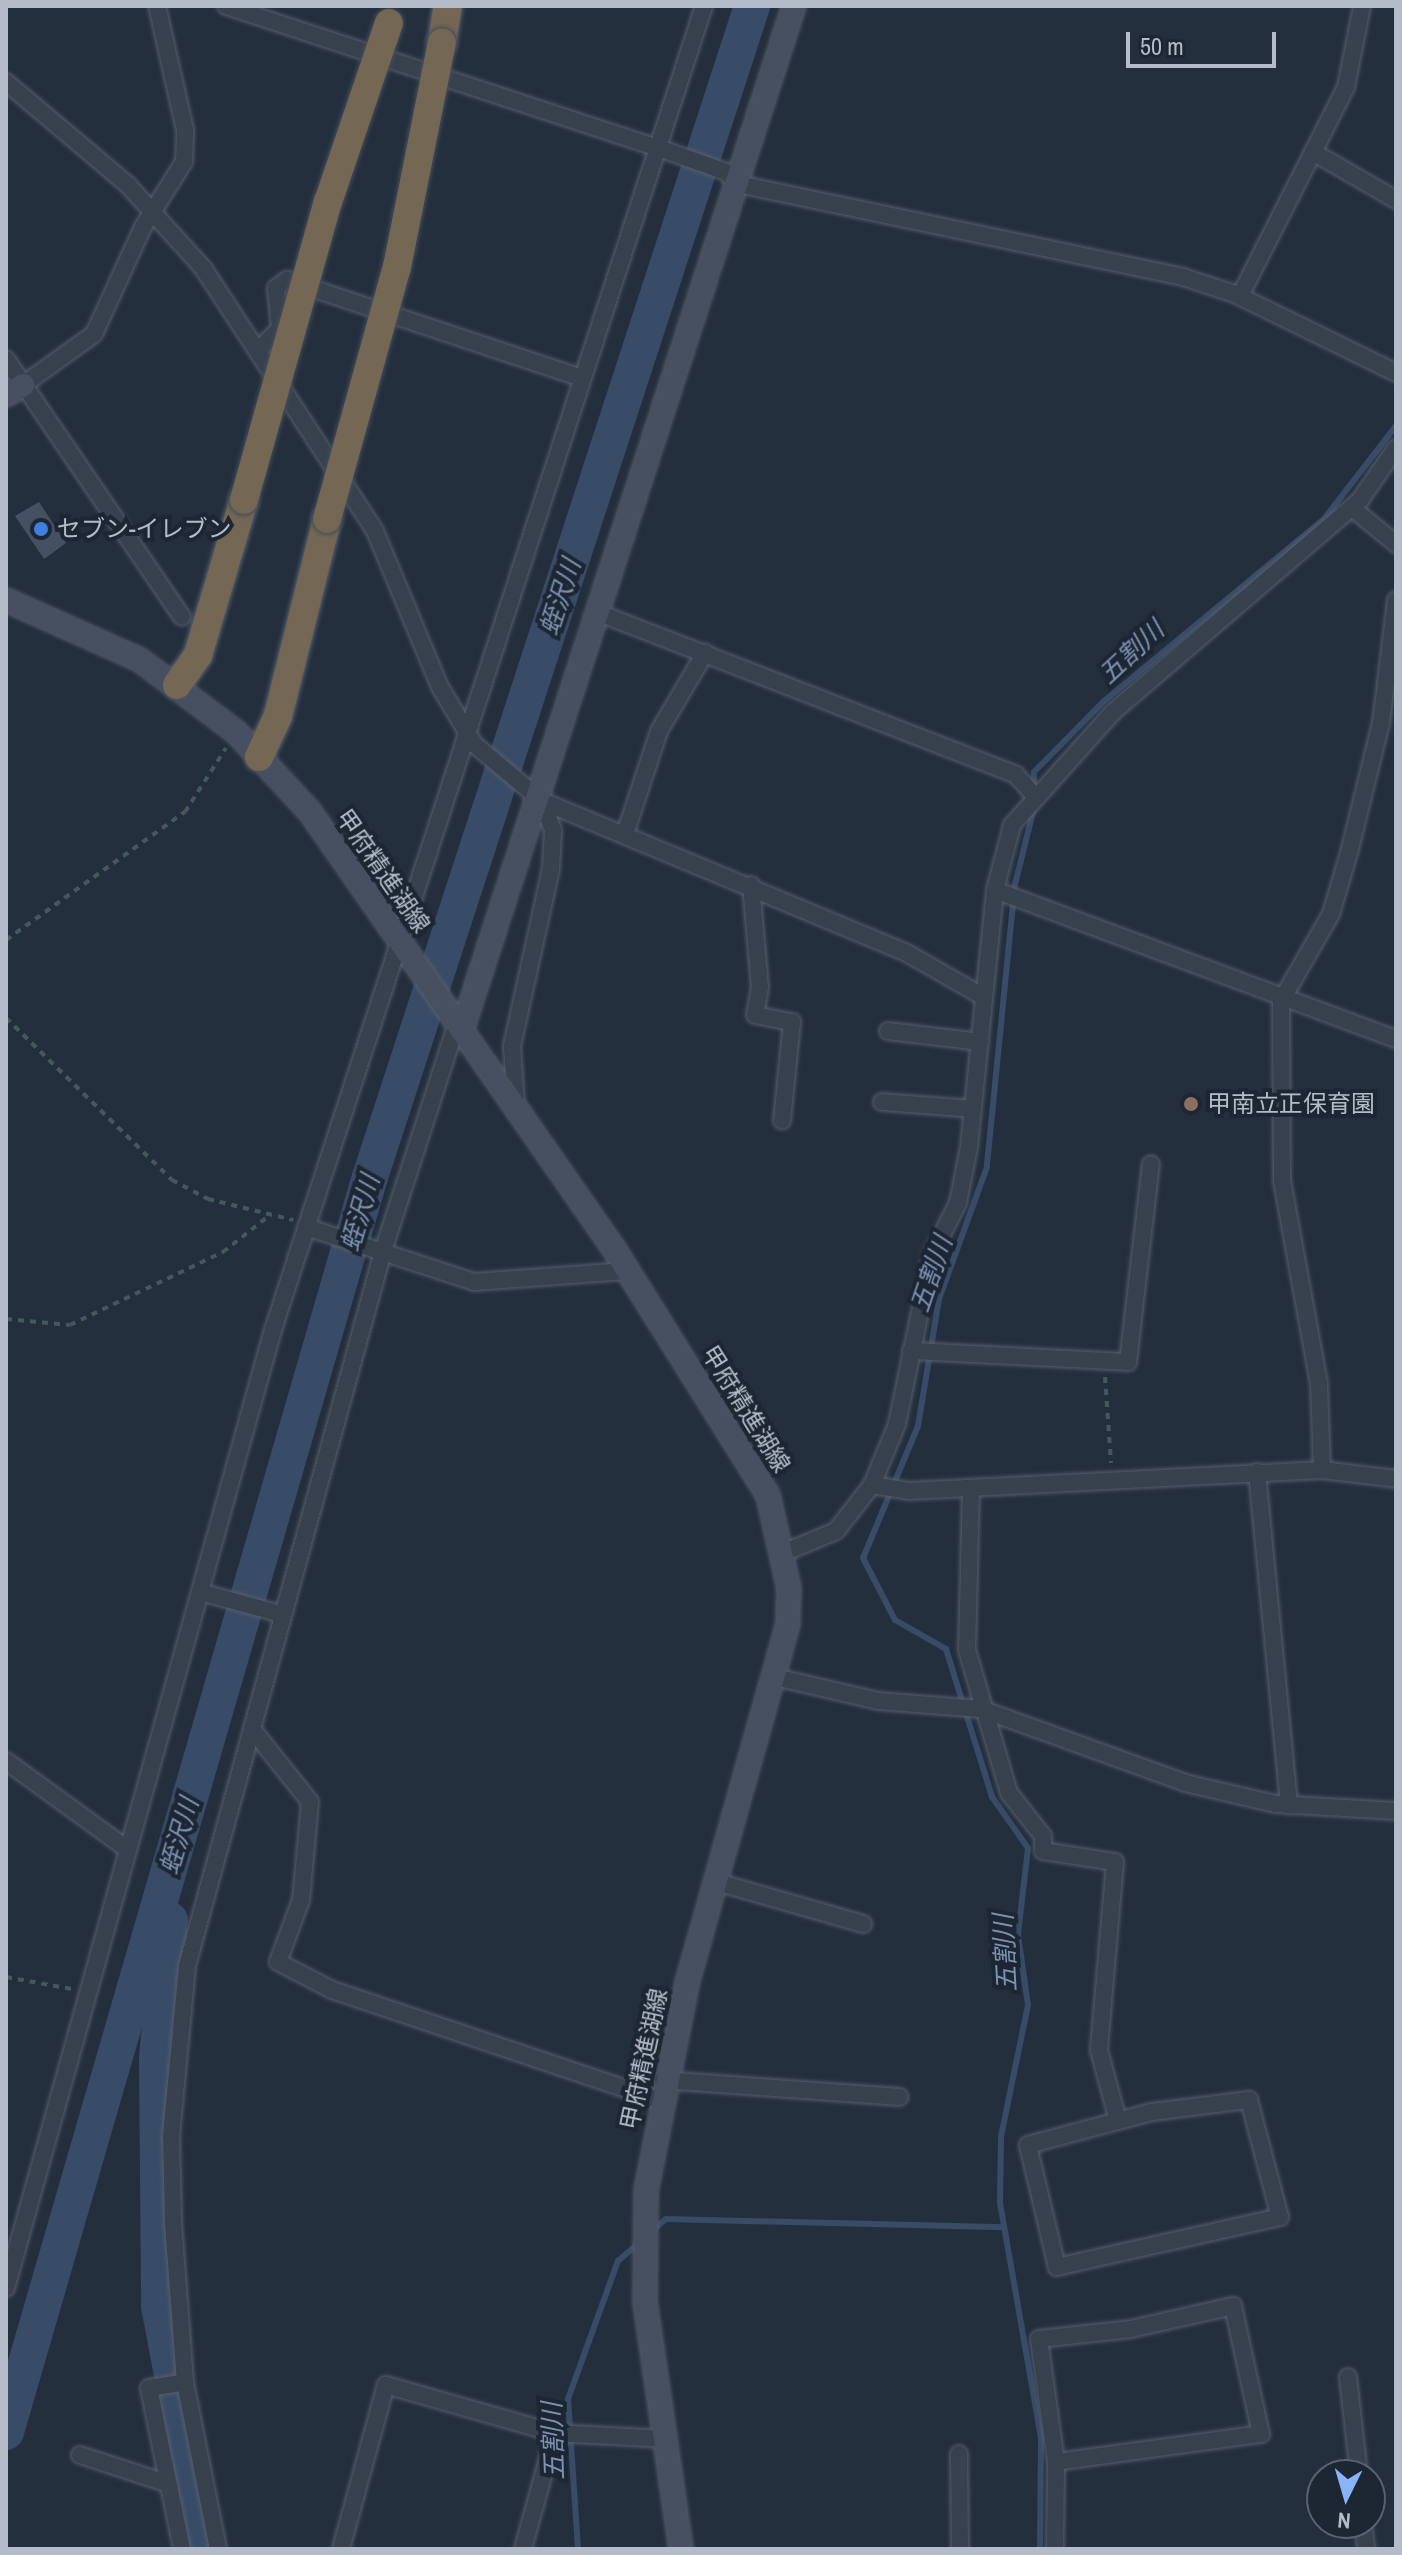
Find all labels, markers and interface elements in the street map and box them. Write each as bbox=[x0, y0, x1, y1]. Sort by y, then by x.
scale bar bbox=[1130, 16, 1280, 66]
text: 50 m bbox=[1140, 30, 1184, 62]
place label: セブン-イレブン bbox=[57, 515, 232, 543]
marker: セブン-イレブン bbox=[32, 520, 50, 538]
water label: 蛭沢川 bbox=[533, 555, 587, 639]
water label: 五割川 bbox=[1092, 614, 1170, 690]
street label: 甲府精進湖線 bbox=[330, 804, 436, 938]
place label: 甲南立正保育園 bbox=[1207, 1090, 1375, 1118]
marker: 甲南立正保育園 bbox=[1182, 1095, 1200, 1113]
water label: 蛭沢川 bbox=[334, 1171, 386, 1255]
water label: 五割川 bbox=[904, 1232, 958, 1316]
street label: 甲府精進湖線 bbox=[696, 1340, 796, 1478]
water label: 蛭沢川 bbox=[153, 1794, 205, 1878]
water label: 五割川 bbox=[987, 1913, 1023, 1993]
street label: 甲府精進湖線 bbox=[615, 1986, 673, 2132]
water label: 五割川 bbox=[536, 2401, 570, 2481]
north arrow bbox=[1306, 2459, 1386, 2539]
text: N bbox=[1336, 2505, 1352, 2536]

